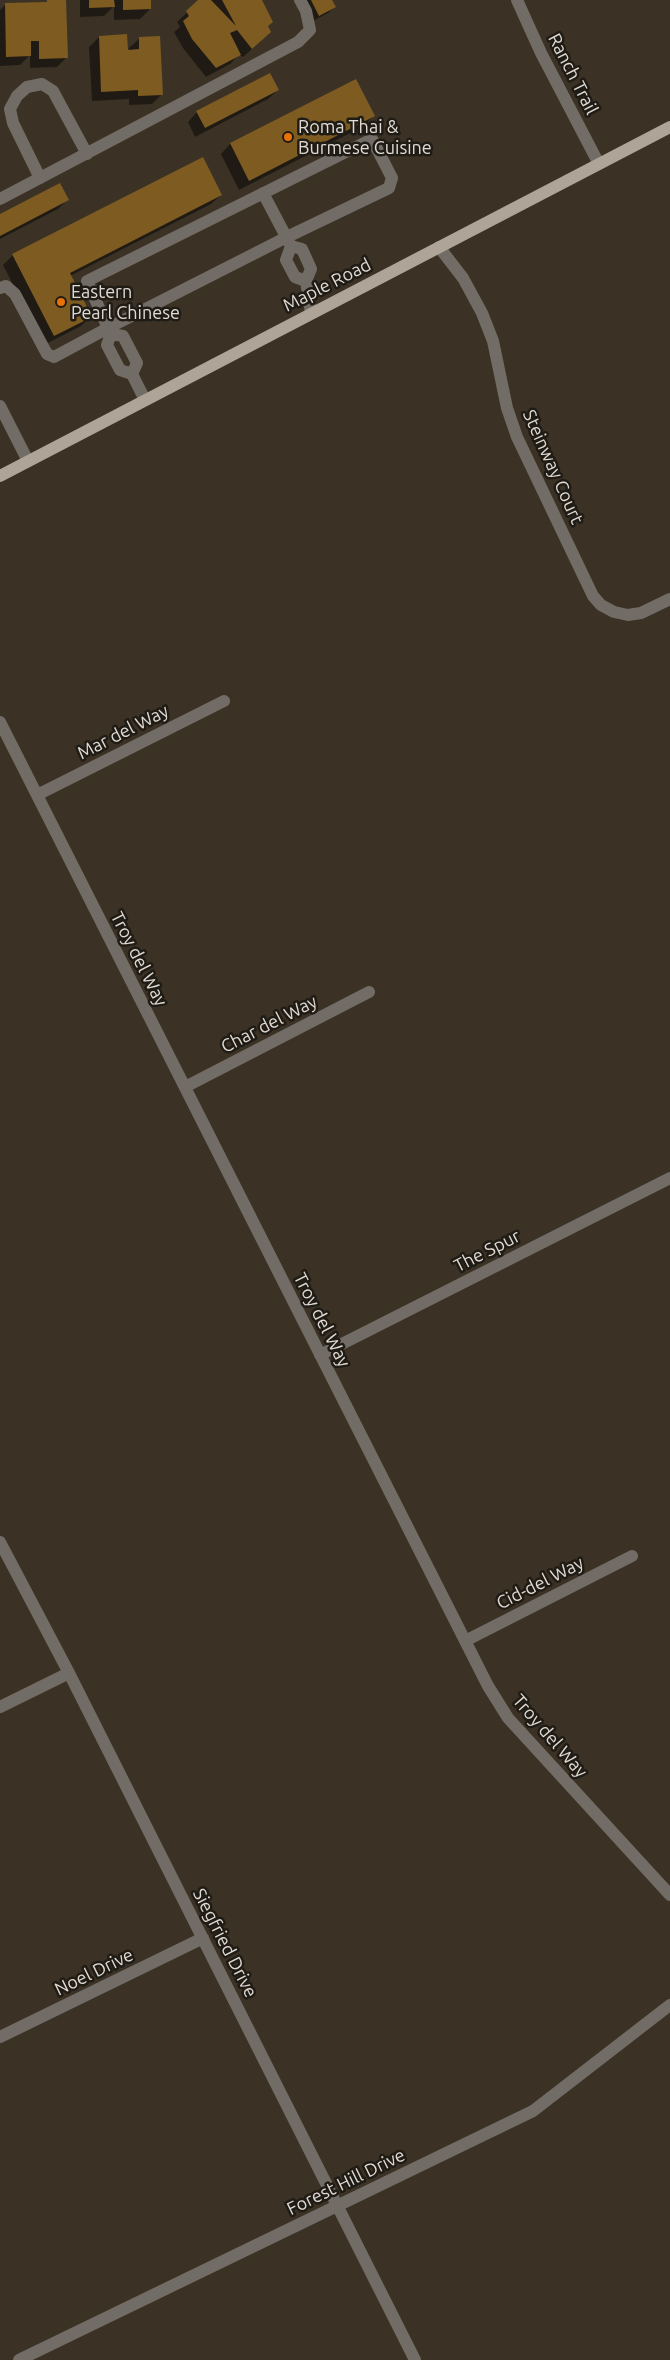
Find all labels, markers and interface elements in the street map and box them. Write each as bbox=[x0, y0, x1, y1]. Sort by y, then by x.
street label: Ranch Trail bbox=[543, 30, 603, 118]
place label: Roma Thai & Burmese Cuisine bbox=[298, 116, 432, 158]
marker: Roma Thai & Burmese Cuisine bbox=[282, 131, 294, 143]
street label: Maple Road bbox=[279, 254, 375, 316]
place label: Eastern Pearl Chinese bbox=[71, 281, 180, 324]
marker: Eastern Pearl Chinese bbox=[55, 296, 67, 308]
street label: Steinway Court bbox=[518, 407, 588, 527]
street label: Mar del Way bbox=[74, 700, 172, 764]
street label: Troy del Way bbox=[106, 908, 172, 1010]
street label: Char del Way bbox=[217, 991, 321, 1057]
street label: The Spur bbox=[450, 1225, 524, 1277]
street label: Troy del Way bbox=[289, 1269, 355, 1371]
street label: Cid-del Way bbox=[493, 1552, 587, 1614]
street label: Troy del Way bbox=[508, 1690, 592, 1782]
street label: Siegfried Drive bbox=[188, 1885, 262, 2001]
street label: Noel Drive bbox=[51, 1944, 137, 2000]
street label: Forest Hill Drive bbox=[283, 2144, 409, 2220]

